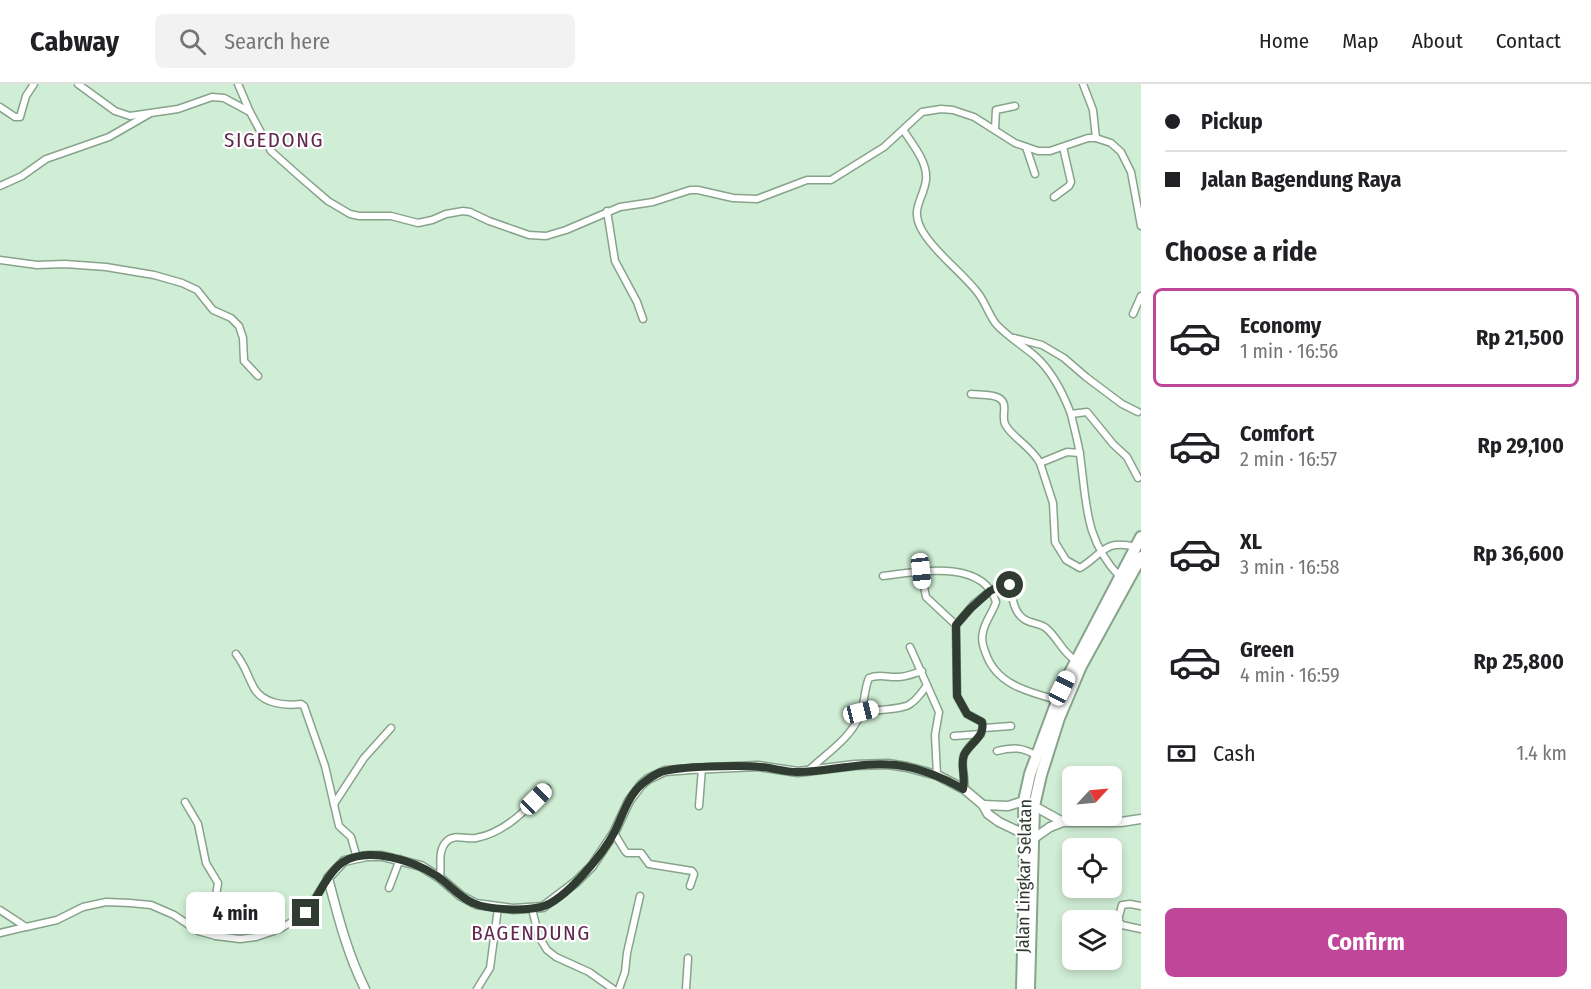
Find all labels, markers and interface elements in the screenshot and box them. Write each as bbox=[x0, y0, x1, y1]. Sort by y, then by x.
search box bbox=[155, 14, 575, 68]
text: Cabway bbox=[30, 25, 119, 58]
icon: search bbox=[176, 25, 209, 58]
text: Search here bbox=[224, 28, 330, 55]
text: Home bbox=[1259, 28, 1309, 54]
text: Map bbox=[1342, 28, 1379, 54]
text: About bbox=[1412, 28, 1463, 54]
text: Contact bbox=[1496, 28, 1561, 54]
text: Pickup bbox=[1201, 108, 1263, 135]
district label: SIGEDONG bbox=[224, 127, 324, 153]
text: Jalan Bagendung Raya bbox=[1201, 166, 1401, 193]
text: Choose a ride bbox=[1165, 236, 1317, 268]
icon: car bbox=[1168, 311, 1222, 365]
text: Economy bbox=[1240, 312, 1321, 339]
text: Rp 21,500 bbox=[1476, 324, 1564, 351]
text: 1 min · 16:56 bbox=[1240, 339, 1338, 363]
icon: car bbox=[1168, 419, 1222, 473]
text: Comfort bbox=[1240, 420, 1314, 447]
text: Rp 29,100 bbox=[1478, 432, 1564, 459]
text: 2 min · 16:57 bbox=[1240, 447, 1337, 471]
icon: car bbox=[1168, 527, 1222, 581]
text: XL bbox=[1240, 528, 1262, 555]
text: Rp 36,600 bbox=[1473, 540, 1564, 567]
car bbox=[910, 552, 932, 590]
text: 3 min · 16:58 bbox=[1240, 555, 1340, 579]
route start bbox=[996, 571, 1023, 598]
icon: car bbox=[1168, 635, 1222, 689]
text: Green bbox=[1240, 636, 1294, 663]
text: Rp 25,800 bbox=[1474, 648, 1564, 675]
text: 4 min · 16:59 bbox=[1240, 663, 1340, 687]
car bbox=[1046, 668, 1078, 708]
car bbox=[841, 699, 881, 725]
icon: cash bbox=[1165, 737, 1198, 770]
text: Cash bbox=[1213, 740, 1256, 767]
text: 1.4 km bbox=[1517, 741, 1567, 765]
north arrow bbox=[1062, 766, 1122, 826]
map controls bbox=[1062, 766, 1122, 970]
car bbox=[517, 780, 555, 818]
street label: Jalan Lingkar Selatan bbox=[1012, 799, 1036, 953]
button: locate bbox=[1062, 838, 1122, 898]
callout: 4 min bbox=[186, 892, 285, 934]
route end bbox=[292, 899, 319, 926]
text: 4 min bbox=[213, 901, 258, 925]
button: Confirm bbox=[1165, 908, 1567, 977]
button: layers bbox=[1062, 910, 1122, 970]
district label: BAGENDUNG bbox=[471, 920, 591, 946]

